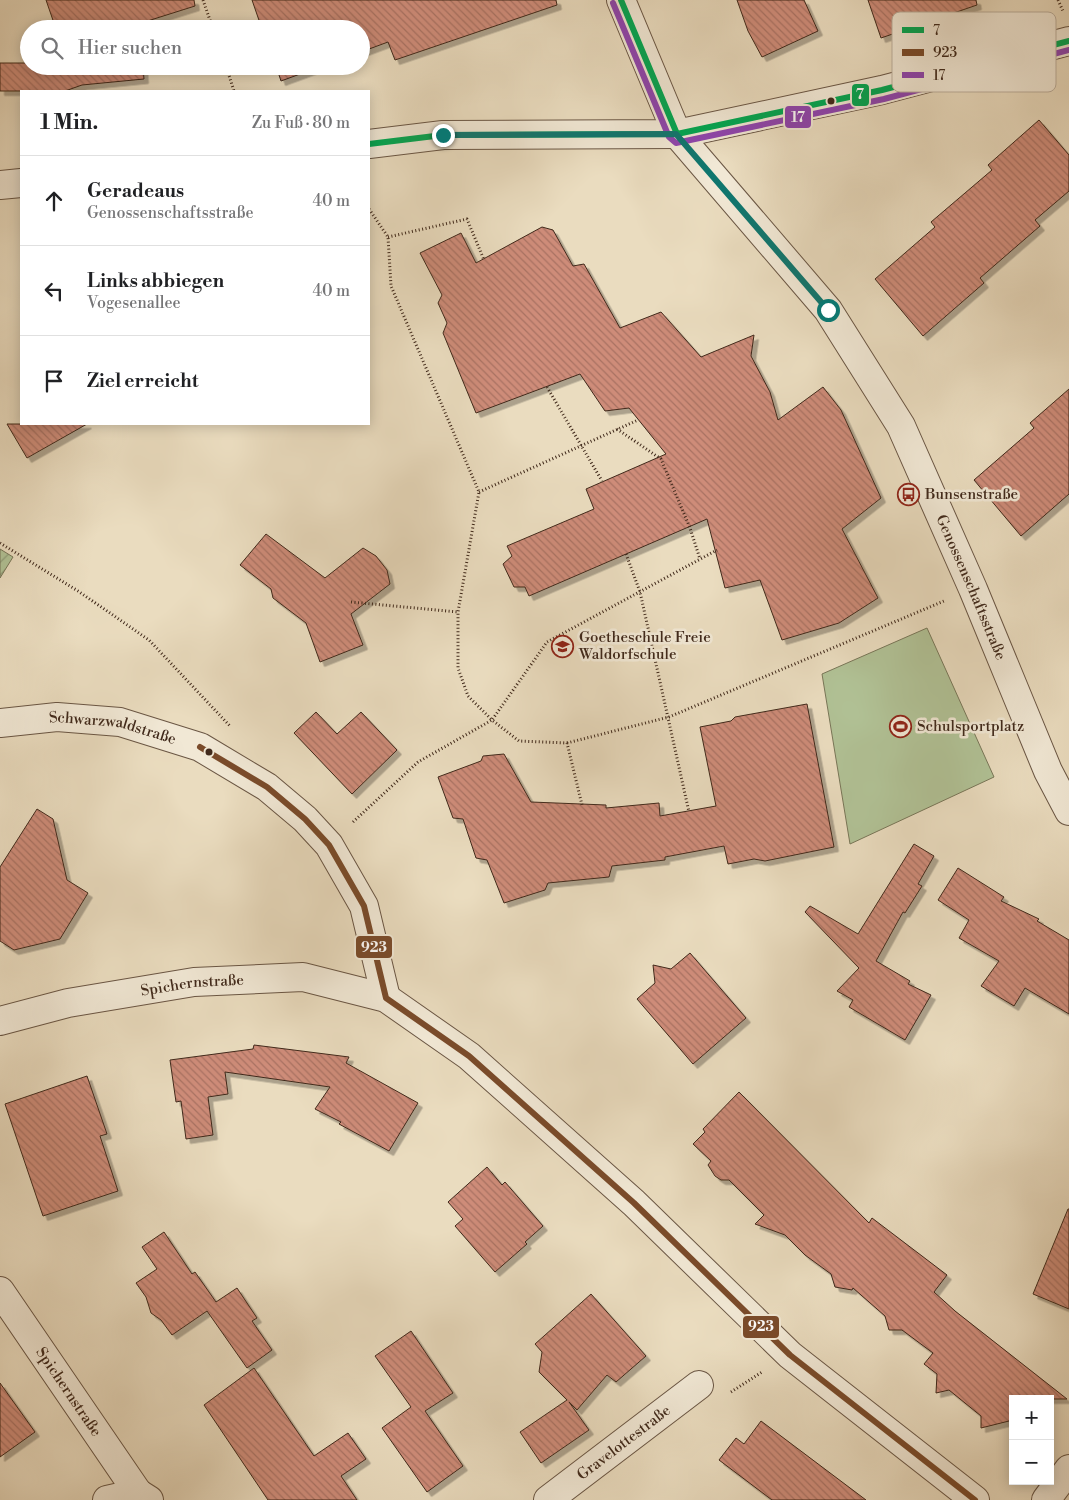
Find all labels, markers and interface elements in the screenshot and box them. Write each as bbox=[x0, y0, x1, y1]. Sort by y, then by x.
legend bbox=[892, 12, 1056, 92]
search box bbox=[20, 20, 370, 75]
text: 7 bbox=[933, 22, 940, 40]
icon: search bbox=[38, 34, 66, 62]
text: Hier suchen bbox=[78, 36, 182, 60]
text: 923 bbox=[933, 44, 957, 62]
text: 17 bbox=[933, 67, 945, 85]
line badge: 7 bbox=[851, 83, 870, 107]
text: 7 bbox=[856, 86, 865, 104]
unlabelled marker bbox=[826, 96, 836, 106]
line badge: 17 bbox=[784, 105, 812, 129]
text: 17 bbox=[791, 109, 806, 127]
text: 1 Min. bbox=[40, 110, 98, 136]
text: Zu Fuß · 80 m bbox=[252, 113, 350, 133]
route end bbox=[432, 124, 455, 147]
text: Geradeaus bbox=[87, 179, 184, 203]
icon: ahead bbox=[40, 187, 68, 215]
text: 40 m bbox=[313, 191, 350, 211]
text: Genossenschaftsstraße bbox=[87, 203, 253, 223]
text: Links abbiegen bbox=[87, 269, 224, 293]
icon: left bbox=[40, 277, 68, 305]
text: 40 m bbox=[313, 281, 350, 301]
text: Vogesenallee bbox=[87, 293, 181, 313]
route start bbox=[817, 299, 840, 322]
icon: arrive bbox=[40, 367, 68, 395]
text: Ziel erreicht bbox=[87, 369, 198, 393]
bus stop icon: Bunsenstraße bbox=[897, 482, 921, 506]
place label: Bunsenstraße bbox=[924, 485, 1018, 504]
street label: Genossenschaftsstraße bbox=[931, 512, 1010, 663]
place label: Goetheschule Freie Waldorfschule bbox=[578, 628, 711, 664]
school or university icon: Goetheschule Freie Waldorfschule bbox=[551, 634, 575, 658]
street label: Schwarzwaldstraße bbox=[48, 708, 178, 749]
sports icon: Schulsportplatz bbox=[889, 714, 913, 738]
place label: Schulsportplatz bbox=[917, 717, 1024, 736]
unlabelled marker bbox=[204, 747, 214, 757]
line badge: 923 bbox=[355, 935, 393, 959]
text: 923 bbox=[361, 939, 387, 957]
street label: Spichernstraße bbox=[139, 971, 244, 1001]
line badge: 923 bbox=[742, 1315, 780, 1339]
text: 923 bbox=[748, 1318, 774, 1336]
street label: Spichernstraße bbox=[31, 1344, 106, 1440]
map controls bbox=[1009, 1395, 1054, 1485]
button: + bbox=[1009, 1395, 1054, 1440]
street label: Gravelottestraße bbox=[573, 1401, 674, 1485]
button: − bbox=[1009, 1440, 1054, 1485]

